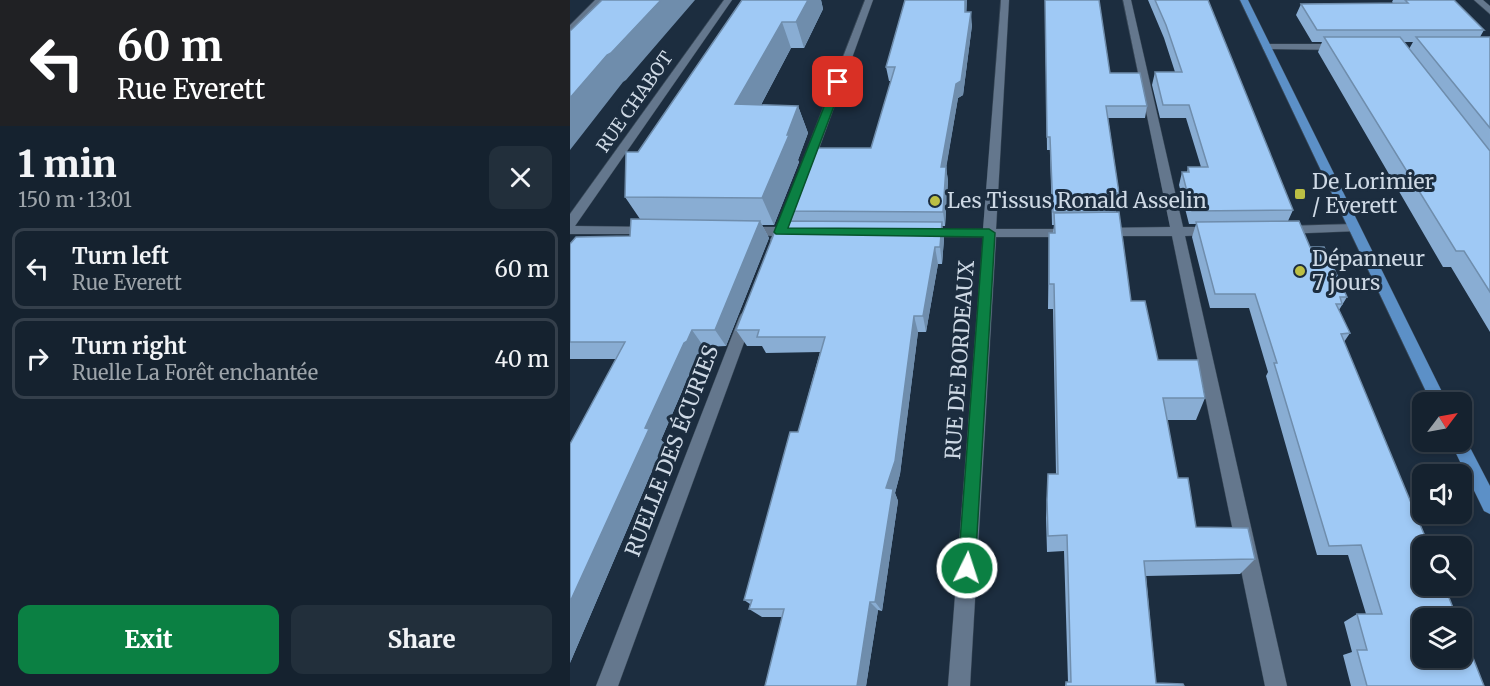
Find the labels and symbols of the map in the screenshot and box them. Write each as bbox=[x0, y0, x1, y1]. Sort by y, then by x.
street label: RUE CHABOT bbox=[591, 46, 678, 157]
pin bbox=[812, 56, 863, 107]
place label: De Lorimier / Everett bbox=[1312, 168, 1434, 219]
place label: Les Tissus Ronald Asselin bbox=[947, 187, 1207, 214]
marker: De Lorimier / Everett bbox=[1293, 187, 1307, 201]
marker: Les Tissus Ronald Asselin bbox=[928, 194, 942, 208]
place label: Dépanneur 7 jours bbox=[1312, 245, 1425, 296]
street label: RUE DE BORDEAUX bbox=[939, 260, 980, 460]
marker: Dépanneur 7 jours bbox=[1293, 264, 1307, 278]
street label: RUELLE DES ÉCURIES bbox=[618, 341, 724, 560]
north arrow bbox=[1412, 392, 1472, 452]
position arrow bbox=[935, 536, 999, 600]

